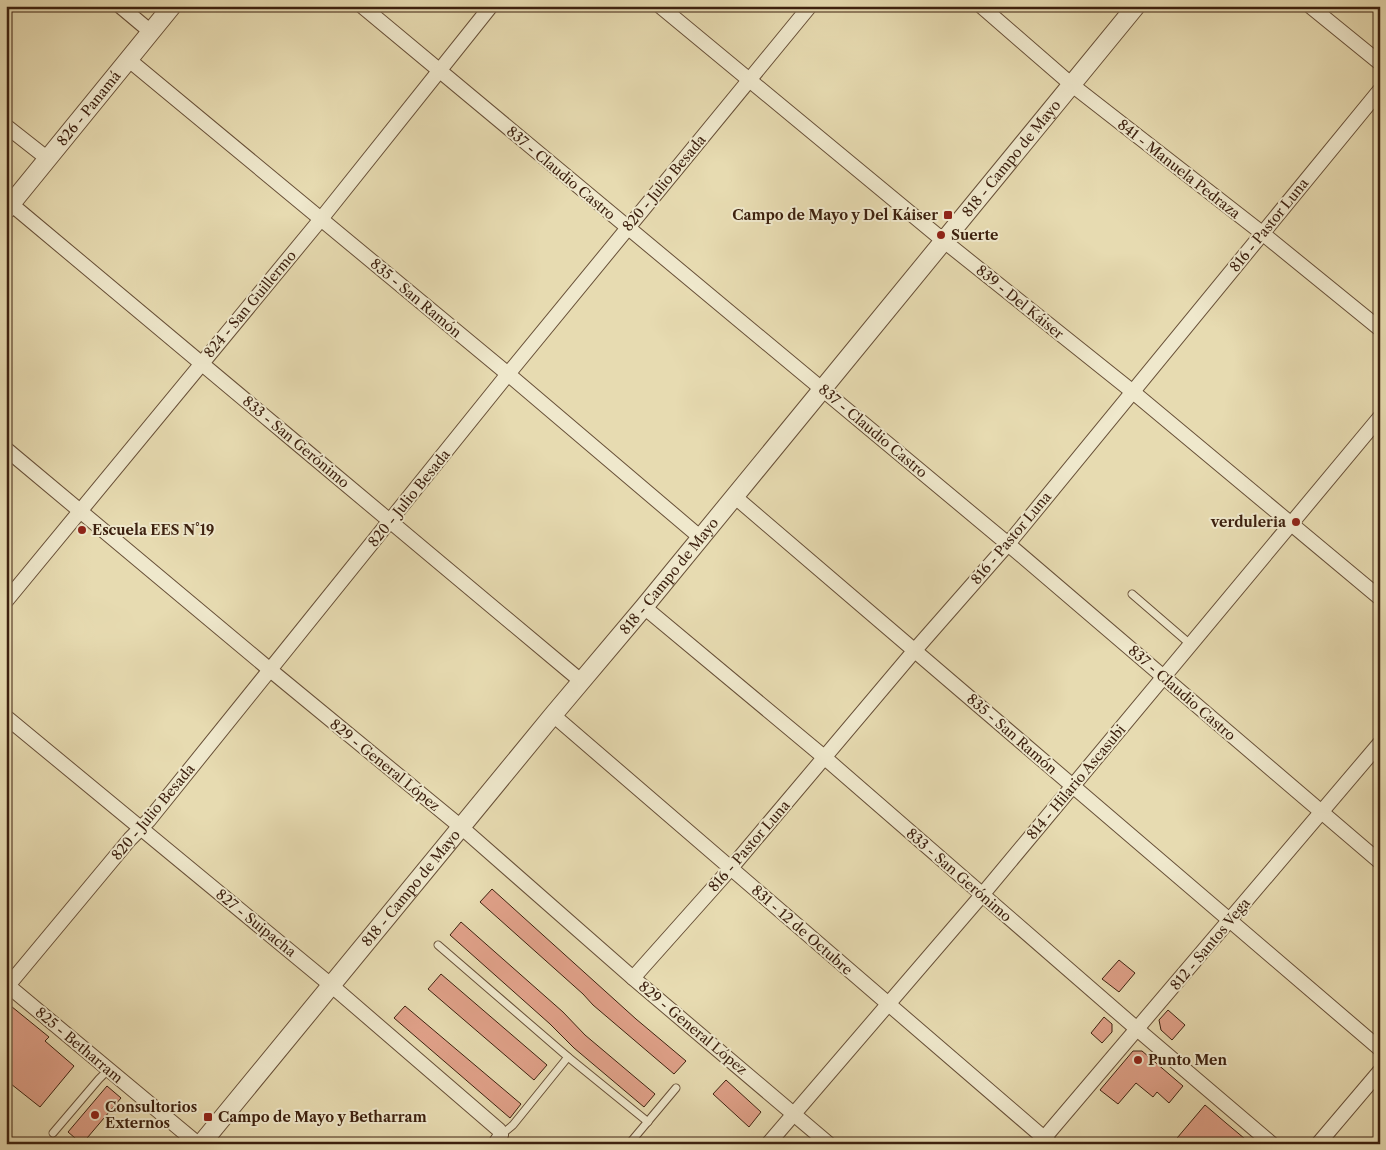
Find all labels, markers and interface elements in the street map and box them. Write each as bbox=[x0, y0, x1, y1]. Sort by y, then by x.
street label: 826 - Panamá bbox=[53, 67, 125, 150]
street label: 818 - Campo de Mayo bbox=[958, 96, 1064, 220]
street label: 841 - Manuela Pedraza bbox=[1114, 115, 1244, 223]
street label: 837 - Claudio Castro bbox=[503, 122, 619, 224]
street label: 820 - Julio Besada bbox=[618, 131, 710, 235]
street label: 816 - Pastor Luna bbox=[1226, 174, 1313, 276]
place label: Campo de Mayo y Del Káiser bbox=[732, 206, 938, 224]
marker: Campo de Mayo y Del Káiser bbox=[942, 209, 954, 221]
place label: Suerte bbox=[951, 226, 998, 244]
marker: Suerte bbox=[935, 229, 947, 241]
street label: 824 - San Guillermo bbox=[200, 247, 300, 361]
street label: 835 - San Ramón bbox=[367, 255, 465, 342]
street label: 839 - Del Káiser bbox=[973, 261, 1068, 343]
street label: 837 - Claudio Castro bbox=[815, 380, 931, 482]
street label: 833 - San Gerónimo bbox=[239, 392, 353, 492]
street label: 820 - Julio Besada bbox=[364, 445, 454, 550]
street label: 816 - Pastor Luna bbox=[967, 488, 1055, 588]
place label: verduleria bbox=[1210, 513, 1287, 531]
street label: 818 - Campo de Mayo bbox=[616, 514, 722, 638]
marker: verduleria bbox=[1290, 516, 1302, 528]
place label: Escuela EES N°19 bbox=[92, 521, 214, 539]
marker: Escuela EES N°19 bbox=[76, 524, 88, 536]
street label: 837 - Claudio Castro bbox=[1125, 642, 1239, 744]
street label: 835 - San Ramón bbox=[963, 690, 1061, 778]
street label: 829 - General López bbox=[326, 715, 444, 815]
street label: 814 - Hilario Ascasubi bbox=[1023, 721, 1129, 843]
street label: 820 - Julio Besada bbox=[107, 760, 199, 864]
street label: 816 - Pastor Luna bbox=[704, 796, 794, 895]
street label: 833 - San Gerónimo bbox=[903, 824, 1015, 926]
street label: 818 - Campo de Mayo bbox=[358, 826, 464, 950]
street label: 831 - 12 de Octubre bbox=[748, 881, 856, 979]
street label: 827 - Suipacha bbox=[212, 885, 300, 961]
street label: 812 - Santos Vega bbox=[1166, 894, 1254, 994]
street label: 829 - General López bbox=[635, 977, 751, 1079]
street label: 825 - Betharram bbox=[32, 1003, 126, 1087]
place label: Punto Men bbox=[1148, 1051, 1227, 1069]
marker: Punto Men bbox=[1132, 1054, 1144, 1066]
place label: Consultorios Externos bbox=[105, 1098, 197, 1132]
place label: Campo de Mayo y Betharram bbox=[218, 1108, 427, 1126]
marker: Consultorios Externos bbox=[89, 1109, 101, 1121]
marker: Campo de Mayo y Betharram bbox=[202, 1111, 214, 1123]

